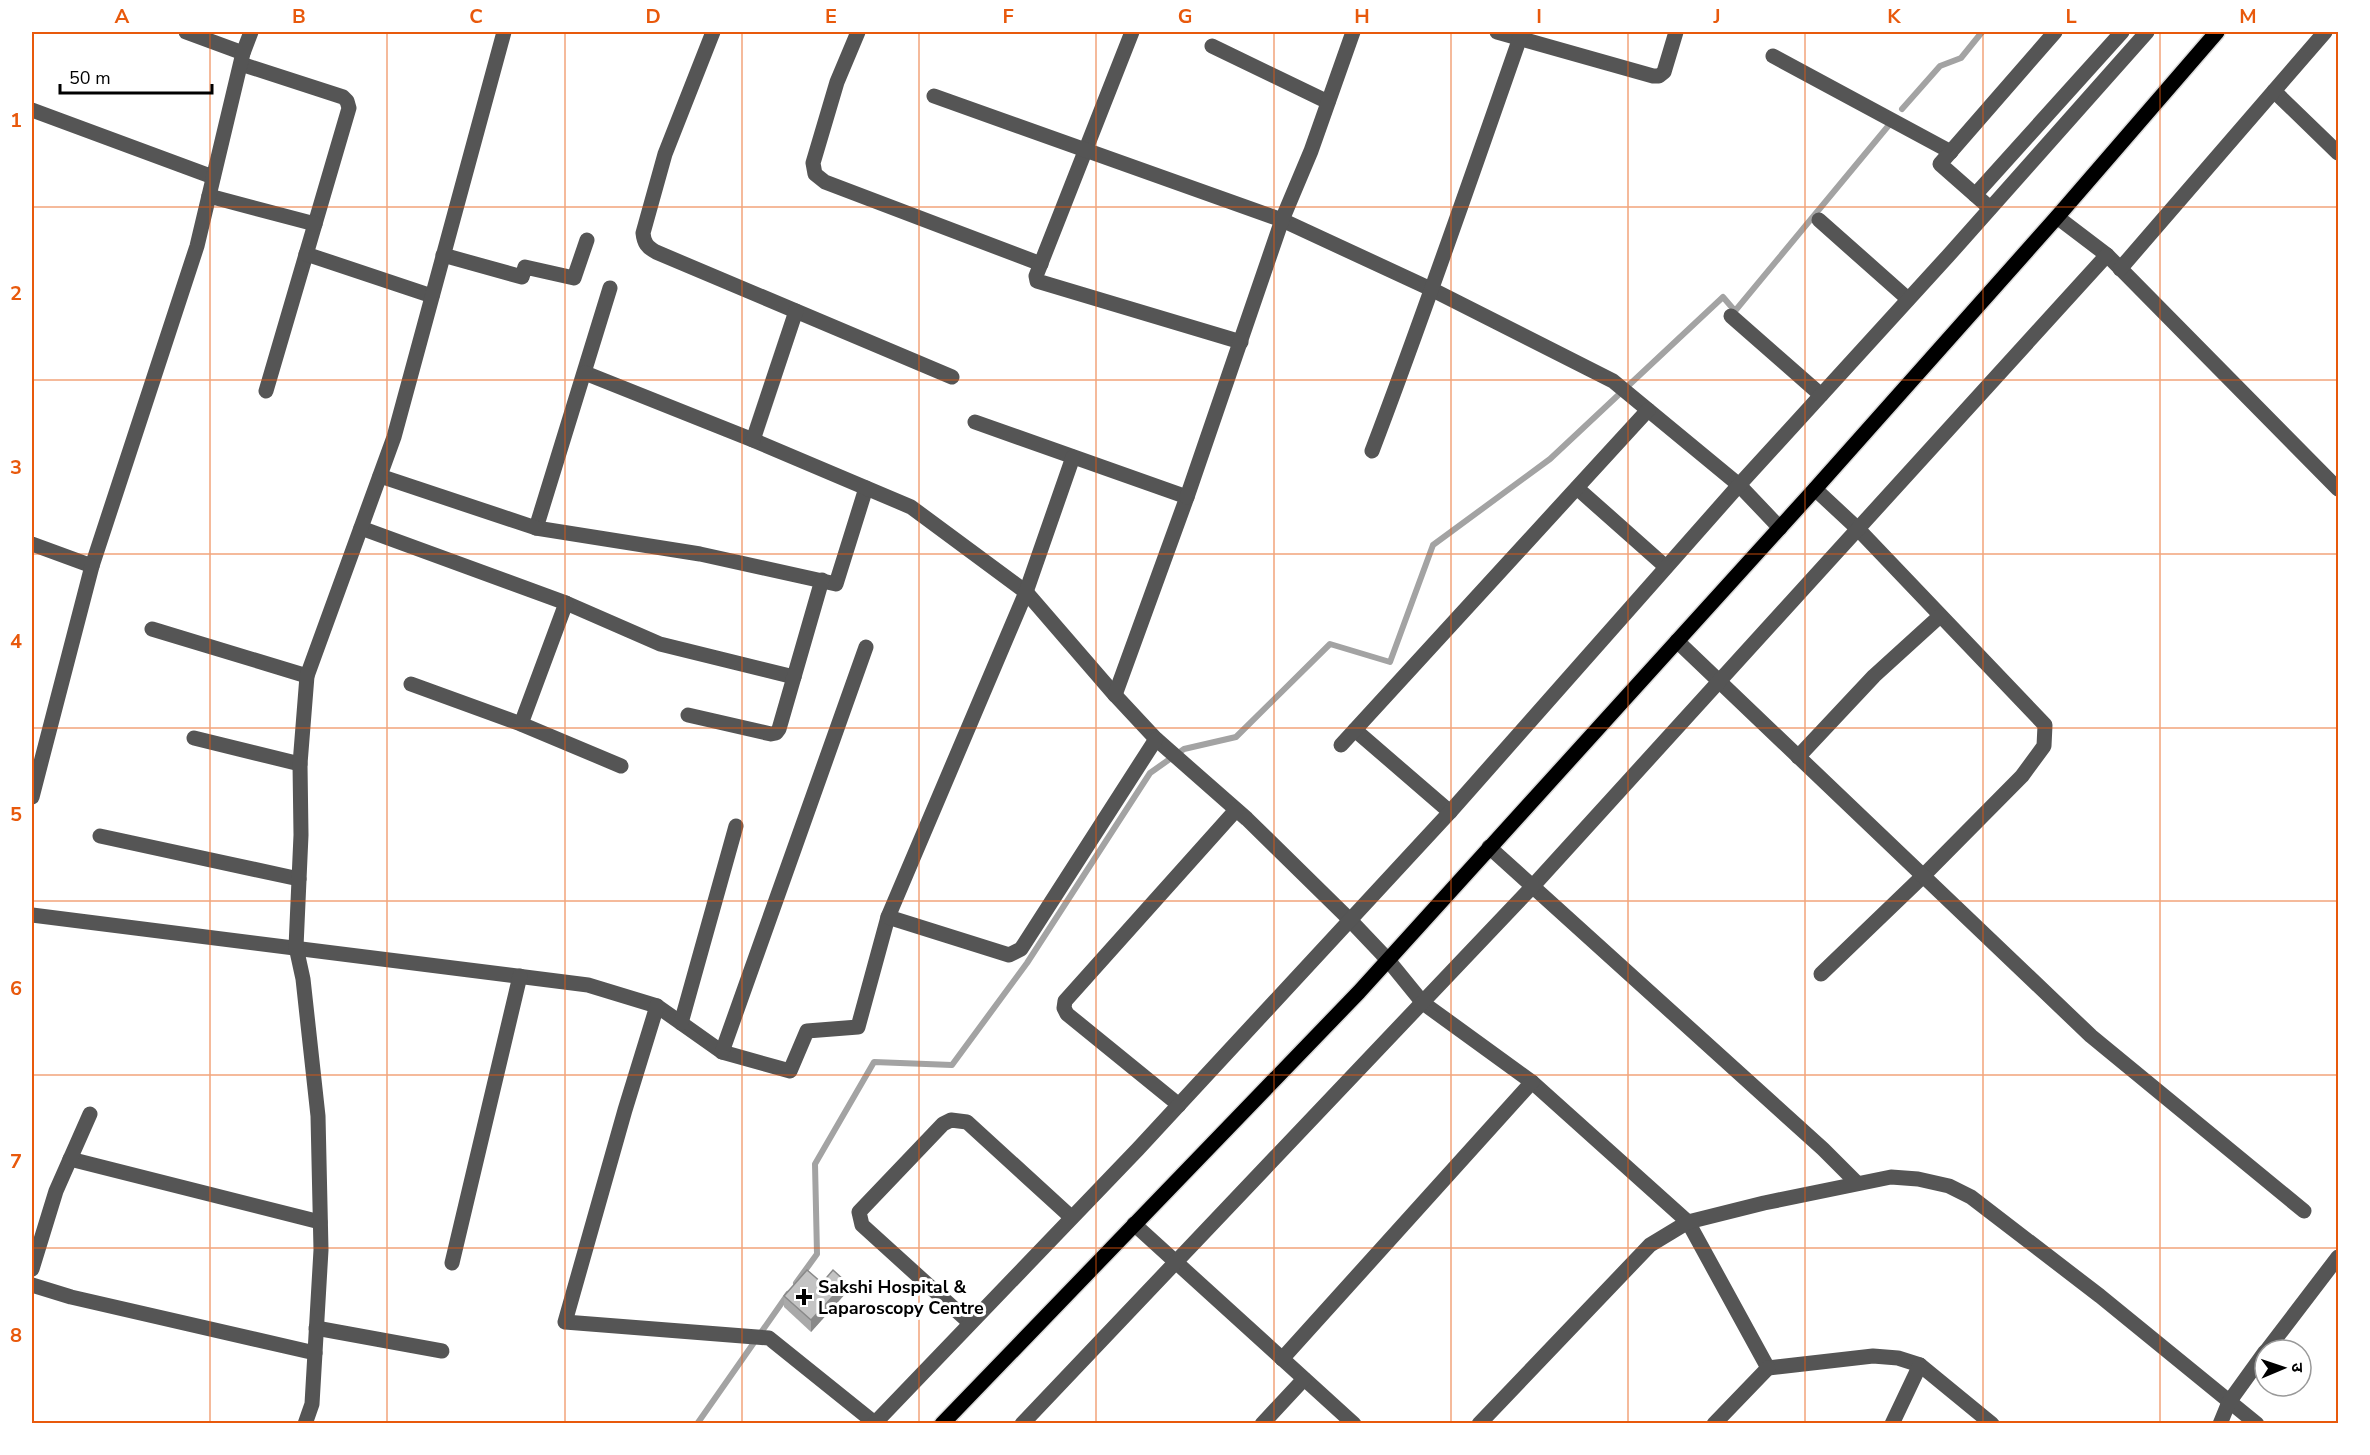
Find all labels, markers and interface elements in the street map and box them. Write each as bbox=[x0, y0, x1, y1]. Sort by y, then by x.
text: A bbox=[115, 3, 130, 30]
text: B bbox=[292, 3, 306, 30]
text: C bbox=[469, 3, 483, 30]
text: D bbox=[645, 3, 661, 30]
text: E bbox=[825, 3, 837, 30]
text: F bbox=[1002, 3, 1014, 30]
text: G bbox=[1178, 3, 1192, 30]
text: H bbox=[1354, 3, 1370, 30]
text: I bbox=[1536, 3, 1542, 30]
text: J bbox=[1712, 3, 1721, 30]
text: K bbox=[1887, 3, 1901, 30]
text: L bbox=[2065, 3, 2077, 30]
text: M bbox=[2239, 3, 2257, 30]
scale bar bbox=[60, 57, 212, 95]
text: 50 m bbox=[69, 66, 111, 90]
text: 1 bbox=[10, 107, 22, 134]
text: 2 bbox=[10, 280, 22, 307]
text: 3 bbox=[10, 454, 22, 481]
text: 4 bbox=[10, 628, 22, 655]
text: 5 bbox=[10, 801, 22, 828]
text: 6 bbox=[10, 975, 22, 1002]
text: 7 bbox=[10, 1148, 22, 1175]
place label: Sakshi Hospital & Laparoscopy Centre bbox=[818, 1275, 984, 1320]
marker: Sakshi Hospital & Laparoscopy Centre bbox=[795, 1288, 813, 1306]
text: 8 bbox=[10, 1322, 22, 1349]
north arrow bbox=[2253, 1338, 2313, 1398]
text: उ bbox=[2286, 1362, 2308, 1373]

